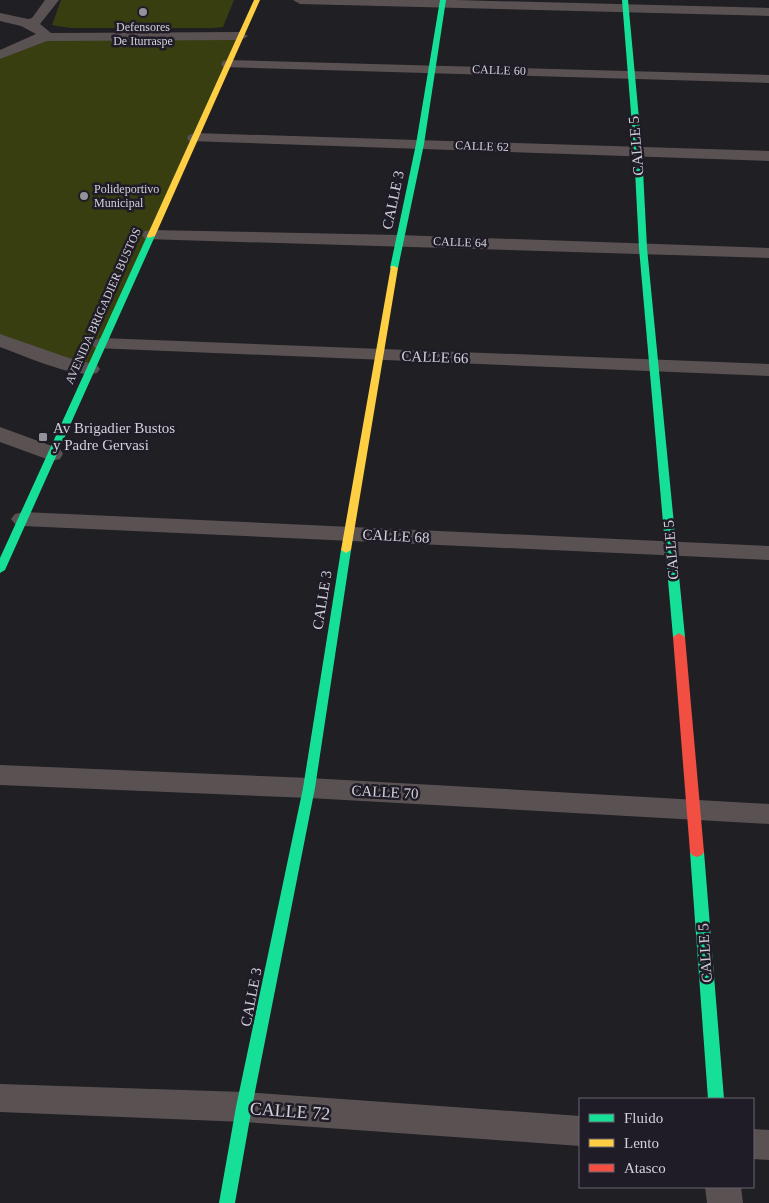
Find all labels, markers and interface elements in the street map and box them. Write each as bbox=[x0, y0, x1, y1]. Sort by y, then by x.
marker: Defensores De Iturraspe bbox=[137, 6, 149, 18]
place label: Defensores De Iturraspe bbox=[113, 20, 173, 48]
street label: CALLE 60 bbox=[472, 62, 526, 78]
street label: CALLE 5 bbox=[625, 116, 647, 176]
street label: CALLE 62 bbox=[455, 138, 509, 154]
street label: CALLE 3 bbox=[379, 169, 407, 231]
place label: Polideportivo Municipal bbox=[94, 182, 159, 210]
marker: Polideportivo Municipal bbox=[78, 190, 90, 202]
street label: AVENIDA BRIGADIER BUSTOS bbox=[62, 226, 144, 386]
street label: CALLE 64 bbox=[433, 234, 487, 250]
street label: CALLE 66 bbox=[401, 348, 469, 366]
place label: Av Brigadier Bustos y Padre Gervasi bbox=[53, 420, 175, 453]
marker: Av Brigadier Bustos y Padre Gervasi bbox=[37, 431, 49, 443]
street label: CALLE 5 bbox=[660, 520, 682, 580]
street label: CALLE 68 bbox=[362, 526, 430, 546]
street label: CALLE 3 bbox=[309, 569, 335, 631]
street label: CALLE 70 bbox=[351, 782, 419, 802]
street label: CALLE 5 bbox=[695, 923, 715, 983]
street label: CALLE 3 bbox=[237, 966, 265, 1028]
street label: CALLE 72 bbox=[249, 1098, 331, 1124]
legend bbox=[579, 1098, 754, 1188]
text: Fluido bbox=[624, 1110, 663, 1126]
text: Lento bbox=[624, 1135, 659, 1151]
text: Atasco bbox=[624, 1160, 666, 1176]

